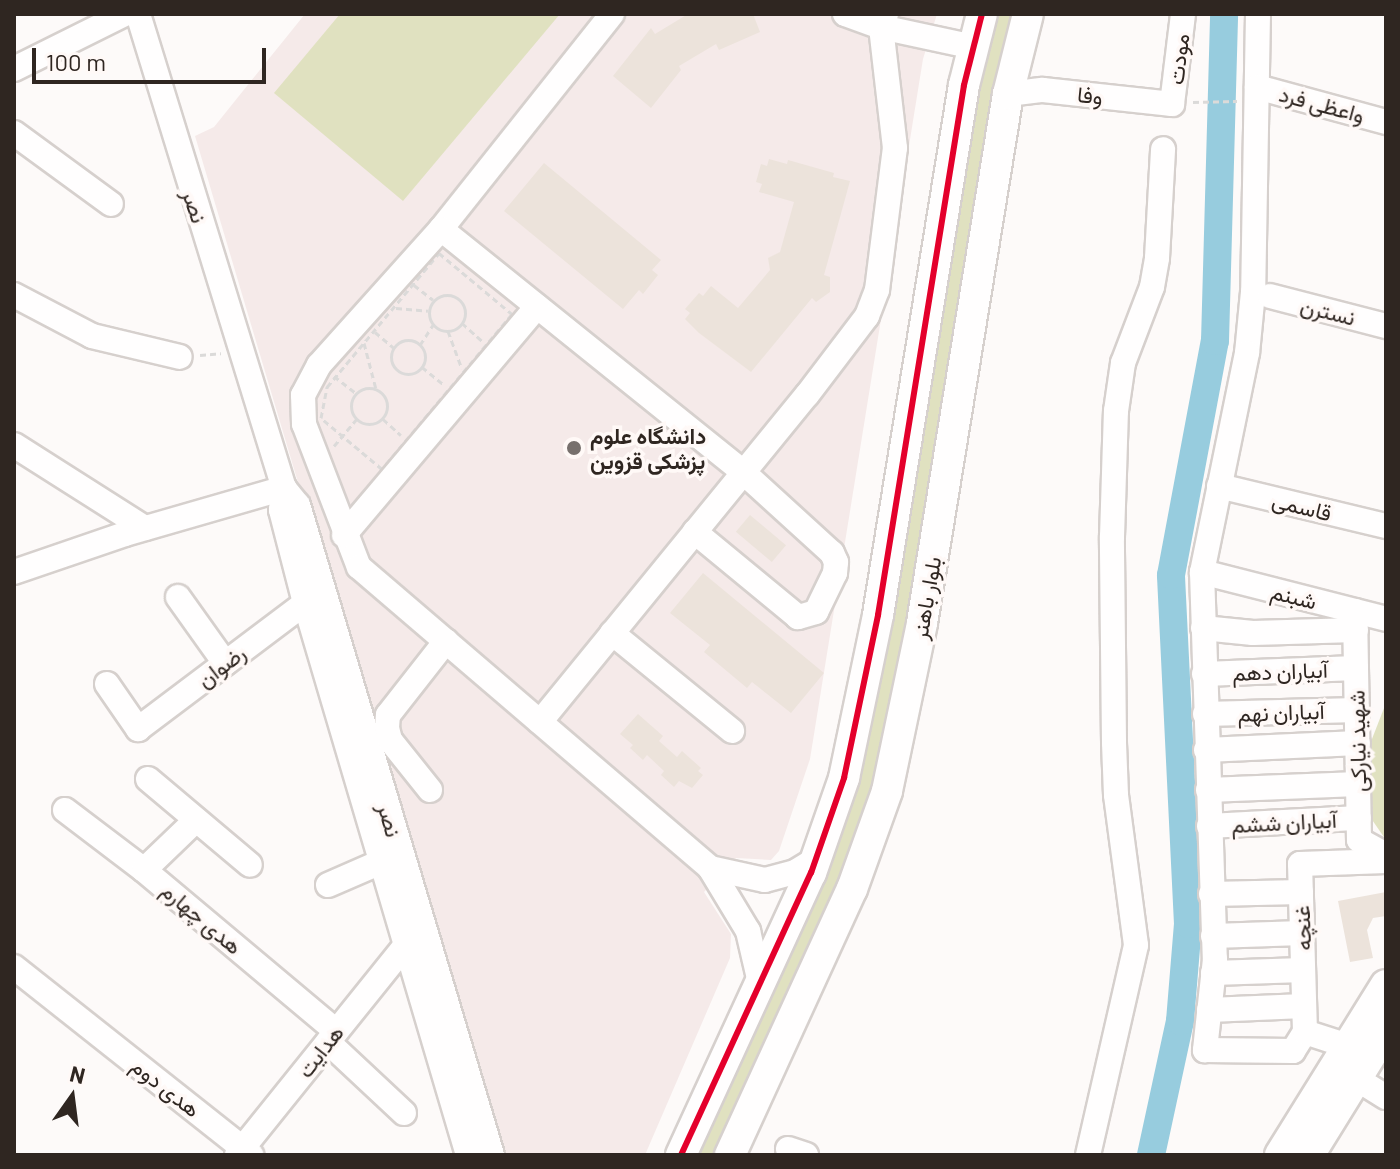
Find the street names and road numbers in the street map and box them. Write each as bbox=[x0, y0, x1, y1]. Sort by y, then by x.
street label: مودت bbox=[1162, 32, 1194, 86]
street label: واعظی فرد bbox=[1276, 80, 1368, 128]
street label: وفا bbox=[1076, 81, 1104, 109]
street label: نصر bbox=[177, 186, 213, 226]
street label: نسترن bbox=[1298, 291, 1358, 331]
street label: قاسمی bbox=[1270, 486, 1334, 526]
street label: بلوار باهنر bbox=[906, 554, 946, 642]
street label: شبنم bbox=[1268, 578, 1320, 614]
street label: رضوان bbox=[191, 639, 251, 693]
street label: آبیاران دهم bbox=[1232, 656, 1328, 686]
street label: شهید نیارکی bbox=[1343, 690, 1371, 792]
street label: آبیاران نهم bbox=[1237, 697, 1325, 727]
street label: نصر bbox=[373, 800, 407, 840]
street label: آبیاران ششم bbox=[1231, 806, 1337, 838]
street label: هدی چهارم bbox=[156, 877, 248, 959]
street label: غنچه bbox=[1288, 905, 1316, 951]
street label: هدایت bbox=[291, 1019, 349, 1083]
street label: هدی دوم bbox=[126, 1052, 206, 1122]

